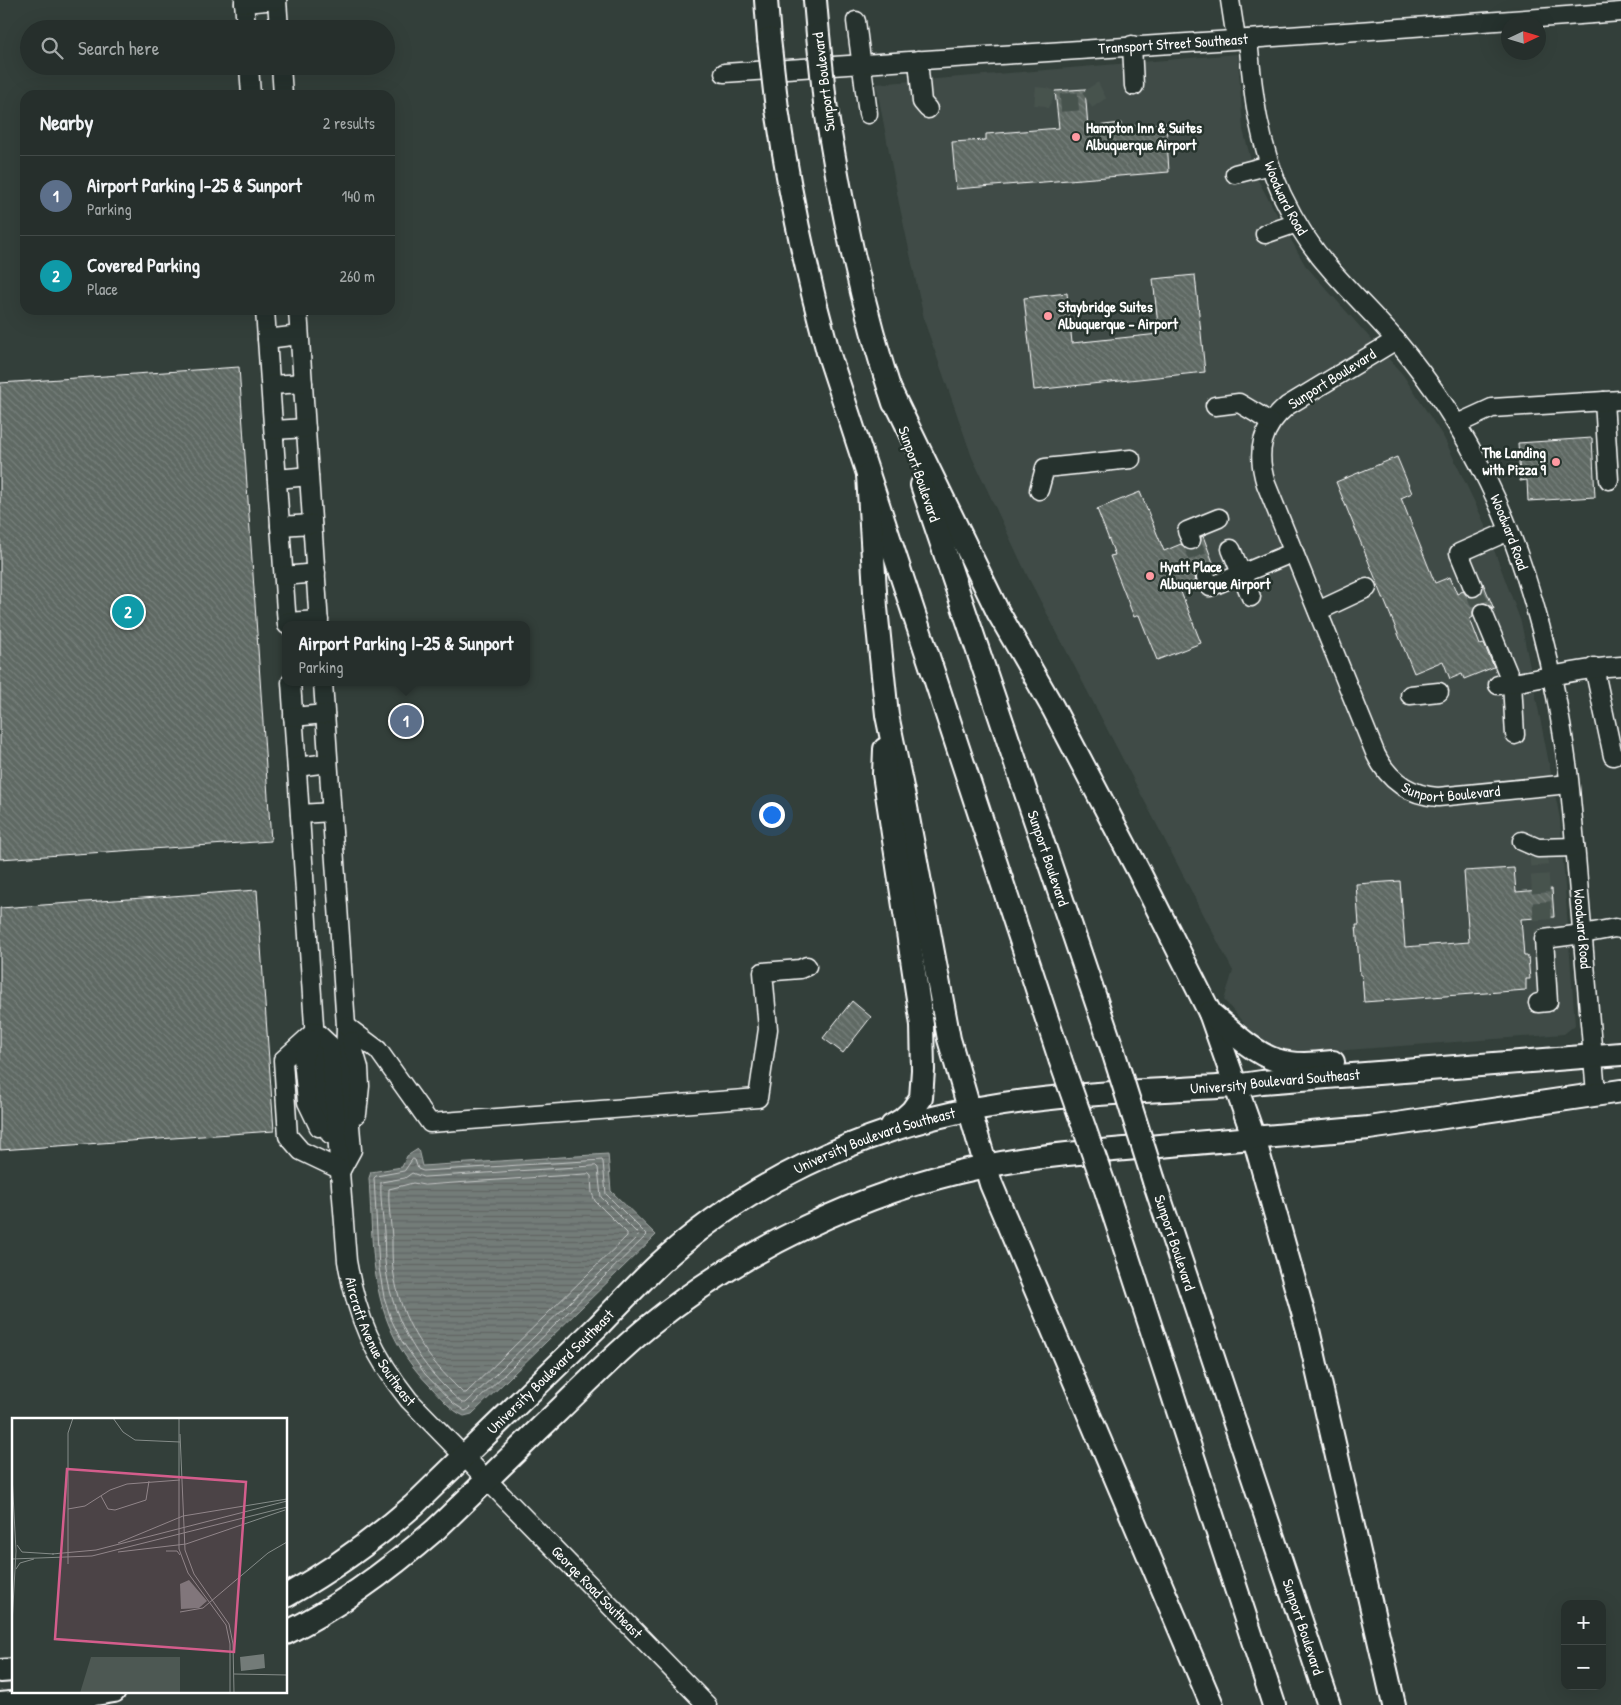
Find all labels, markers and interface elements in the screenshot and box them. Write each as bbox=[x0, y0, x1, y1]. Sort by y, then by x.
north arrow bbox=[1501, 15, 1546, 60]
search box bbox=[20, 20, 395, 75]
street label: Transport Street Southeast bbox=[1098, 28, 1249, 59]
street label: Sunport Boulevard bbox=[807, 31, 840, 133]
icon: search bbox=[38, 34, 66, 62]
text: Search here bbox=[78, 35, 159, 61]
text: Nearby bbox=[40, 108, 93, 137]
text: 2 results bbox=[323, 112, 375, 134]
place label: Hampton Inn & Suites Albuquerque Airport bbox=[1086, 117, 1202, 156]
marker: Hampton Inn & Suites Albuquerque Airport bbox=[1070, 131, 1082, 143]
street label: Woodward Road bbox=[1260, 158, 1313, 239]
text: Airport Parking I-25 & Sunport bbox=[87, 172, 302, 198]
text: 1 bbox=[53, 185, 59, 207]
text: 140 m bbox=[341, 185, 375, 207]
text: Parking bbox=[87, 198, 132, 220]
text: Covered Parking bbox=[87, 252, 200, 278]
text: 2 bbox=[52, 265, 60, 287]
text: 260 m bbox=[339, 265, 375, 287]
text: Place bbox=[87, 278, 118, 300]
place label: Staybridge Suites Albuquerque - Airport bbox=[1058, 296, 1179, 335]
marker: Staybridge Suites Albuquerque - Airport bbox=[1042, 310, 1054, 322]
street label: Sunport Boulevard bbox=[1284, 343, 1380, 414]
street label: Sunport Boulevard bbox=[893, 423, 946, 524]
place label: The Landing with Pizza 9 bbox=[1481, 442, 1546, 480]
marker: The Landing with Pizza 9 bbox=[1550, 456, 1562, 468]
street label: Woodward Road bbox=[1485, 491, 1534, 573]
place label: Hyatt Place Albuquerque Airport bbox=[1160, 556, 1271, 595]
marker: Hyatt Place Albuquerque Airport bbox=[1144, 570, 1156, 582]
pin: 2 bbox=[112, 593, 144, 631]
popup bbox=[282, 621, 530, 686]
text: Airport Parking I-25 & Sunport bbox=[299, 630, 513, 656]
text: Parking bbox=[299, 656, 343, 678]
pin: 1 bbox=[390, 702, 422, 740]
street label: Sunport Boulevard bbox=[1398, 777, 1501, 807]
your location bbox=[759, 802, 785, 828]
street label: Sunport Boulevard bbox=[1023, 808, 1074, 909]
street label: Woodward Road bbox=[1569, 888, 1597, 970]
street label: University Boulevard Southeast bbox=[1190, 1063, 1361, 1098]
street label: University Boulevard Southeast bbox=[790, 1102, 958, 1179]
street label: Sunport Boulevard bbox=[1149, 1192, 1201, 1293]
street label: Aircraft Avenue Southeast bbox=[340, 1275, 421, 1411]
street label: University Boulevard Southeast bbox=[482, 1304, 619, 1439]
inset map bbox=[12, 1418, 288, 1692]
street label: George Road Southeast bbox=[547, 1541, 648, 1644]
street label: Sunport Boulevard bbox=[1278, 1576, 1329, 1677]
map controls bbox=[1561, 1600, 1606, 1690]
button: + bbox=[1561, 1600, 1606, 1645]
button: − bbox=[1561, 1645, 1606, 1690]

